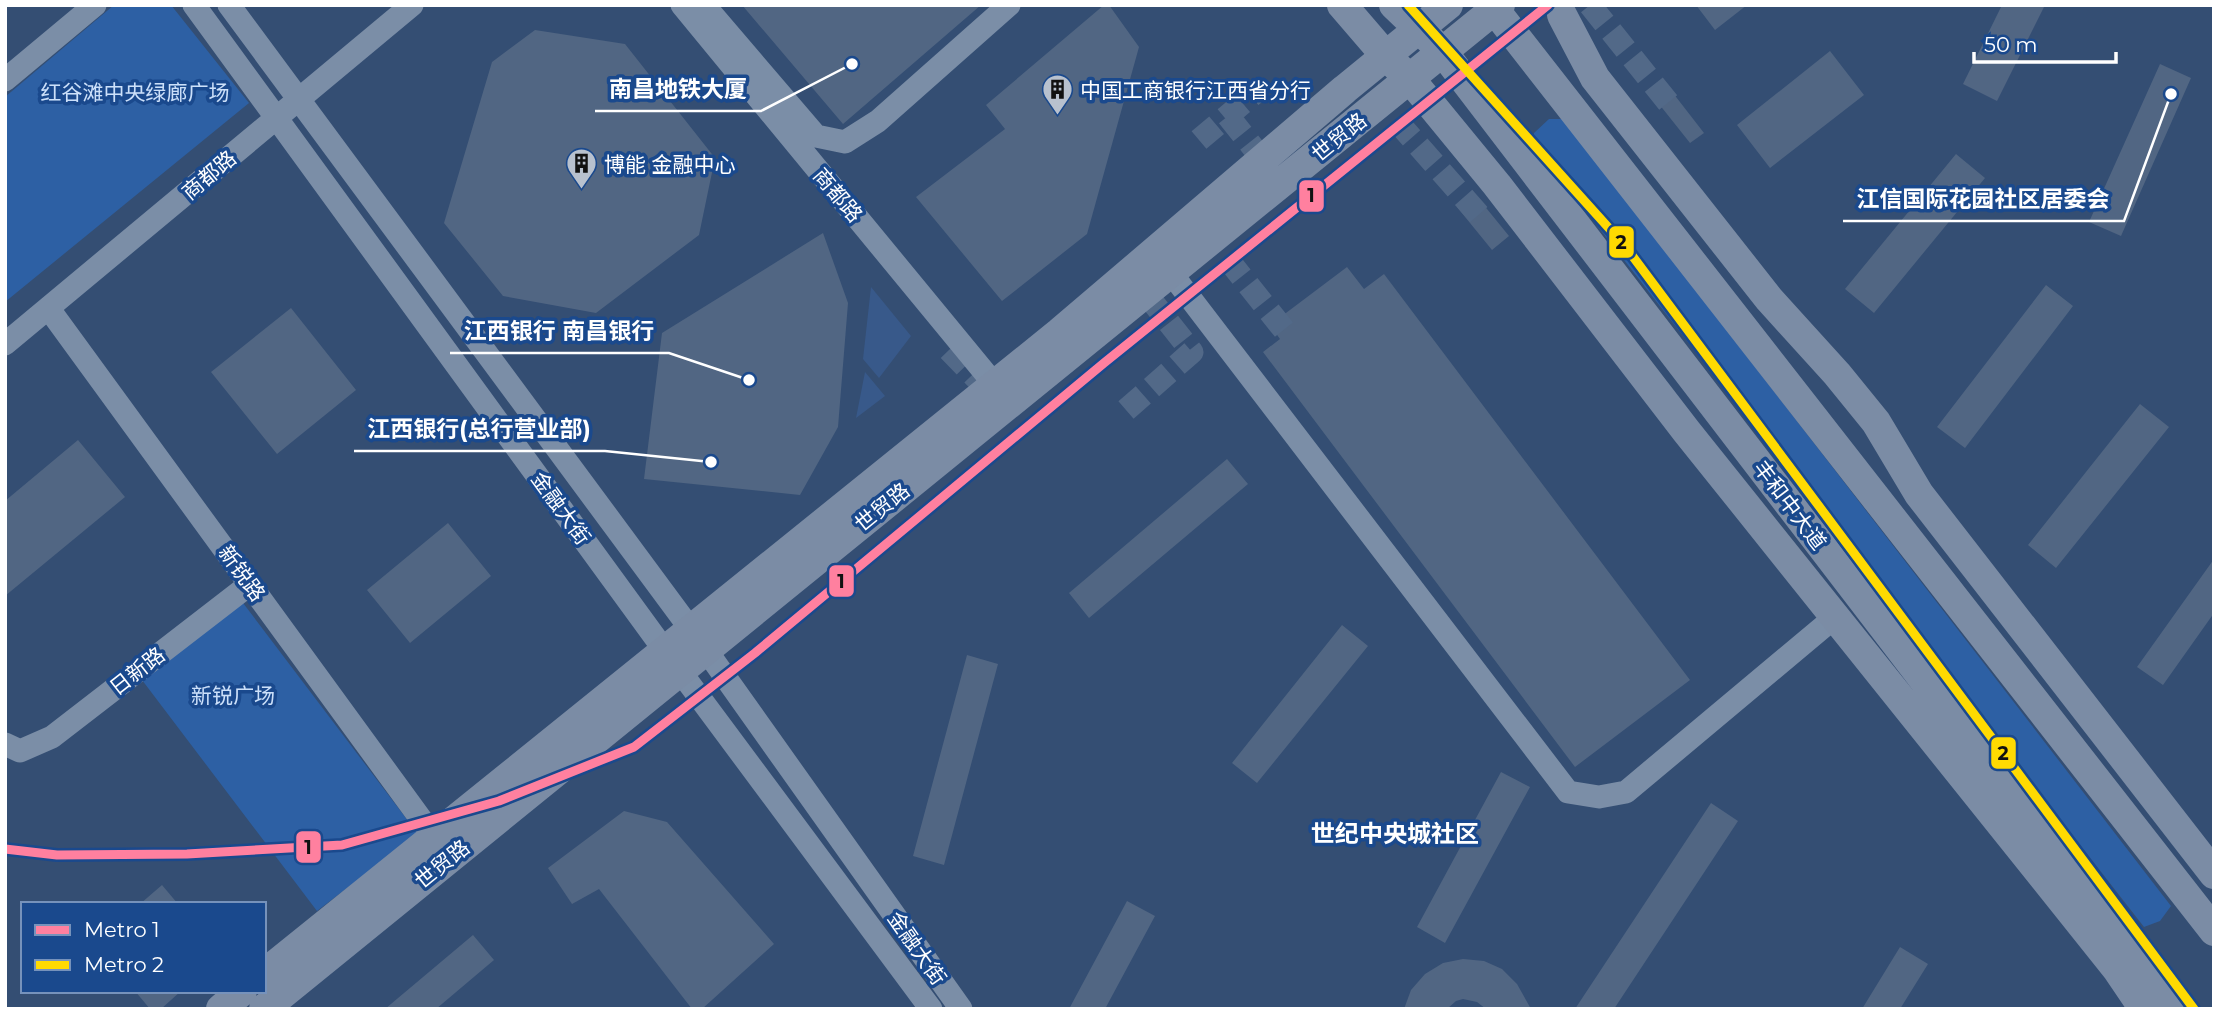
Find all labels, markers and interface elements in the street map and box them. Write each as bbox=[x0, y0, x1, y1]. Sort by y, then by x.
scale bar bbox=[1974, 21, 2116, 65]
text: 50 m bbox=[1984, 32, 2038, 57]
callout: 南昌地铁大厦 bbox=[595, 67, 761, 111]
building icon: 中国工商银行江西省分行 bbox=[1040, 73, 1074, 117]
text: 南昌地铁大厦 bbox=[609, 75, 747, 103]
place label: 中国工商银行江西省分行 bbox=[1080, 78, 1311, 103]
park label: 红谷滩中央绿廊广场 bbox=[41, 80, 230, 105]
street label: 世贸路 bbox=[1307, 107, 1371, 167]
street label: 商都路 bbox=[177, 145, 241, 205]
building icon: 博能 金融中心 bbox=[564, 147, 598, 191]
place label: 博能 金融中心 bbox=[604, 152, 736, 177]
street label: 商都路 bbox=[808, 163, 868, 227]
callout: 江信国际花园社区居委会 bbox=[1843, 177, 2124, 221]
line badge: 1 bbox=[1298, 179, 1325, 213]
text: 1 bbox=[1307, 184, 1315, 207]
text: 江信国际花园社区居委会 bbox=[1857, 185, 2110, 213]
line badge: 2 bbox=[1608, 225, 1635, 259]
text: 2 bbox=[1615, 231, 1627, 254]
callout: 江西银行 南昌银行 bbox=[450, 309, 669, 353]
text: 江西银行 南昌银行 bbox=[464, 317, 654, 345]
callout: 江西银行(总行营业部) bbox=[354, 407, 605, 451]
text: 江西银行(总行营业部) bbox=[367, 415, 591, 443]
street label: 丰和中大道 bbox=[1748, 456, 1832, 554]
street label: 金融大街 bbox=[526, 467, 596, 549]
street label: 世贸路 bbox=[850, 477, 914, 537]
street label: 新锐路 bbox=[213, 540, 271, 606]
line badge: 1 bbox=[828, 564, 855, 598]
text: 1 bbox=[837, 570, 845, 593]
street label: 日新路 bbox=[104, 642, 170, 700]
park label: 新锐广场 bbox=[191, 683, 275, 708]
line badge: 2 bbox=[1990, 736, 2017, 770]
text: 2 bbox=[1997, 742, 2009, 765]
district label: 世纪中央城社区 bbox=[1311, 819, 1479, 848]
line badge: 1 bbox=[295, 830, 322, 864]
street label: 世贸路 bbox=[410, 834, 474, 894]
text: 1 bbox=[304, 836, 312, 859]
legend bbox=[21, 902, 266, 993]
street label: 金融大街 bbox=[883, 906, 951, 990]
text: Metro 1 bbox=[84, 917, 160, 942]
text: Metro 2 bbox=[84, 952, 164, 977]

